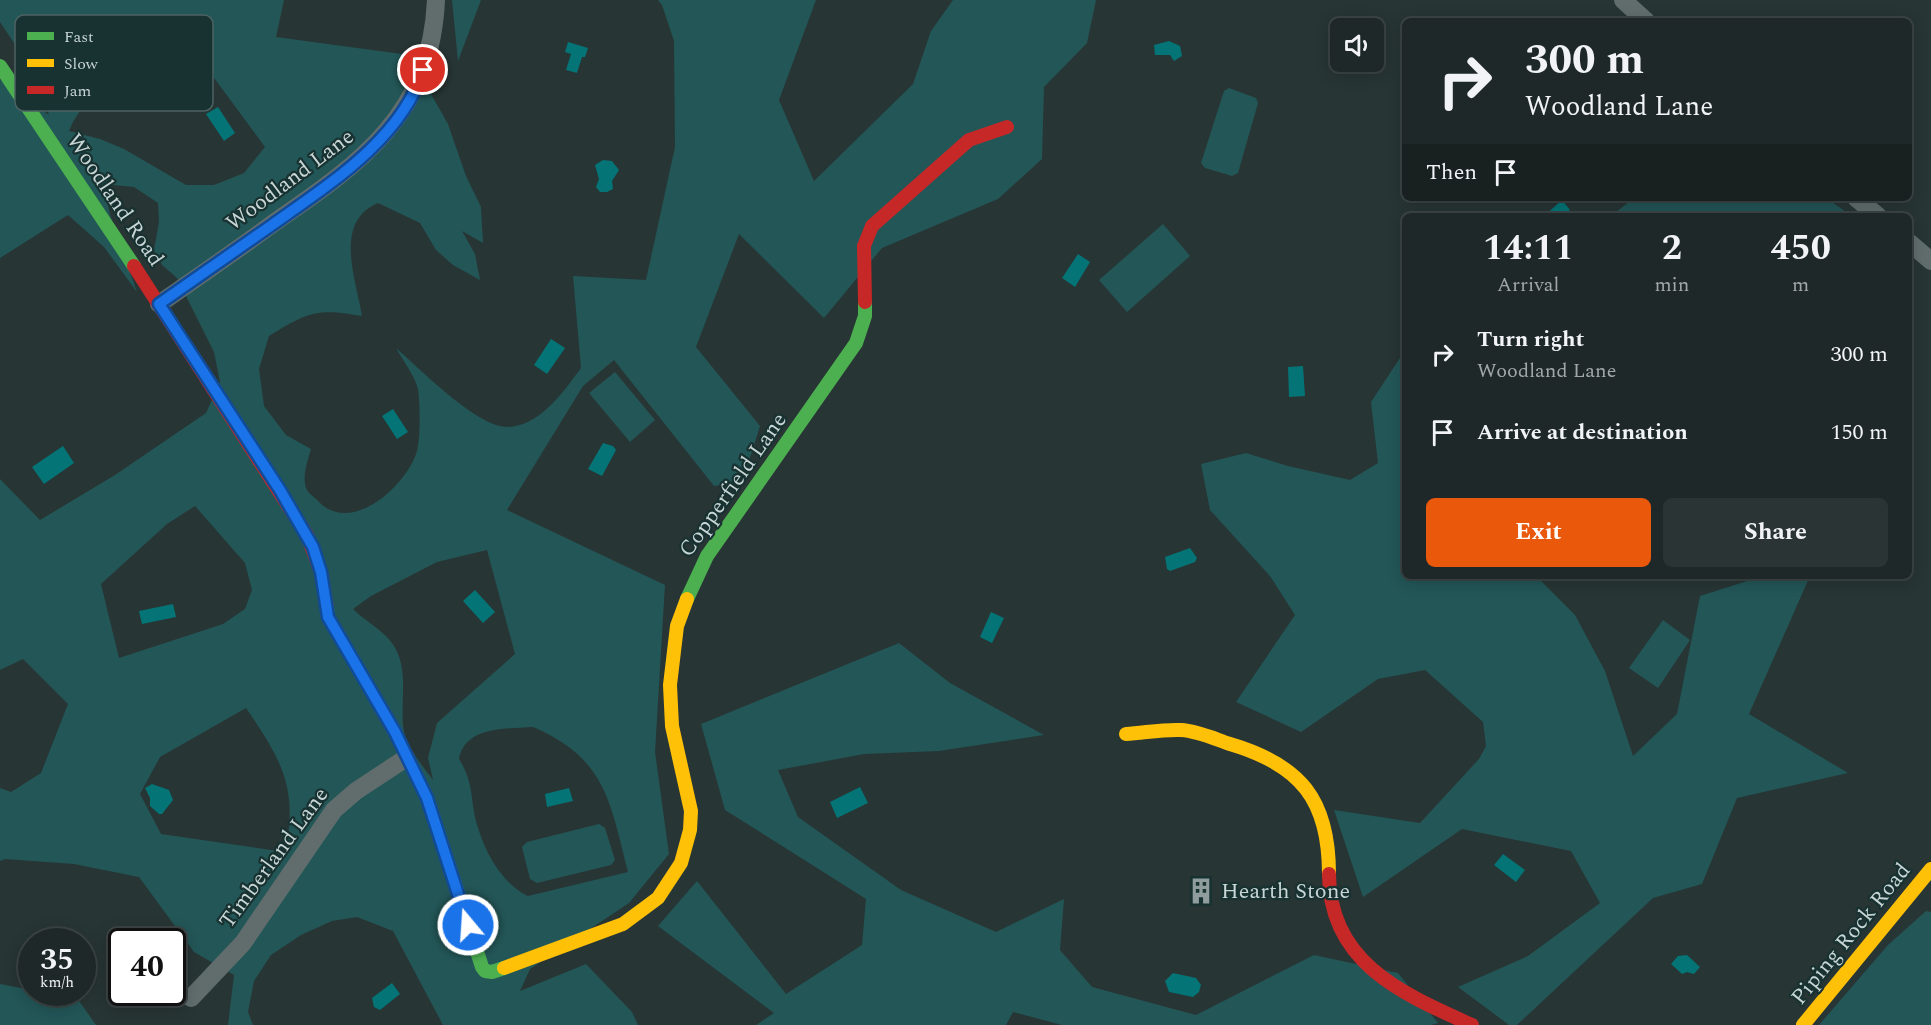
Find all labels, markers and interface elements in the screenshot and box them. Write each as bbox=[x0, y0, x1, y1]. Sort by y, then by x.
legend bbox=[15, 15, 213, 111]
map controls bbox=[1330, 18, 1384, 72]
button: sound bbox=[1330, 18, 1384, 72]
text: Fast bbox=[64, 25, 94, 49]
text: 300 m bbox=[1525, 29, 1644, 92]
icon: right bbox=[1426, 42, 1504, 120]
pin bbox=[397, 44, 448, 95]
text: Slow bbox=[64, 52, 99, 76]
icon: arrive bbox=[406, 53, 439, 86]
text: Jam bbox=[64, 79, 92, 103]
text: Woodland Lane bbox=[1525, 86, 1713, 128]
street label: Woodland Lane bbox=[219, 121, 361, 239]
street label: Woodland Road bbox=[58, 127, 172, 273]
text: Then bbox=[1426, 156, 1477, 189]
icon: arrive bbox=[1489, 156, 1522, 189]
text: 14:11 bbox=[1483, 221, 1573, 276]
text: 2 bbox=[1662, 221, 1682, 276]
text: 450 bbox=[1770, 221, 1831, 276]
text: Arrival bbox=[1497, 270, 1559, 300]
text: min bbox=[1654, 270, 1689, 300]
text: m bbox=[1792, 270, 1809, 300]
text: Turn right bbox=[1477, 323, 1584, 356]
icon: right bbox=[1426, 338, 1459, 371]
text: 300 m bbox=[1831, 338, 1888, 371]
text: Woodland Lane bbox=[1477, 356, 1616, 386]
street label: Copperfield Lane bbox=[671, 406, 795, 564]
icon: arrive bbox=[1426, 416, 1459, 449]
text: Arrive at destination bbox=[1477, 416, 1688, 449]
text: 150 m bbox=[1831, 416, 1888, 449]
button: Exit bbox=[1426, 498, 1651, 567]
button: Share bbox=[1663, 498, 1888, 567]
street label: Timberland Lane bbox=[211, 780, 337, 936]
street label: Piping Rock Road bbox=[1783, 856, 1919, 1012]
place label: Hearth Stone bbox=[1221, 875, 1350, 908]
building icon: Hearth Stone bbox=[1186, 876, 1216, 906]
position arrow bbox=[436, 893, 500, 957]
speed limit sign: 40 bbox=[108, 928, 186, 1006]
text: 35 bbox=[40, 937, 74, 983]
text: km/h bbox=[40, 971, 74, 994]

